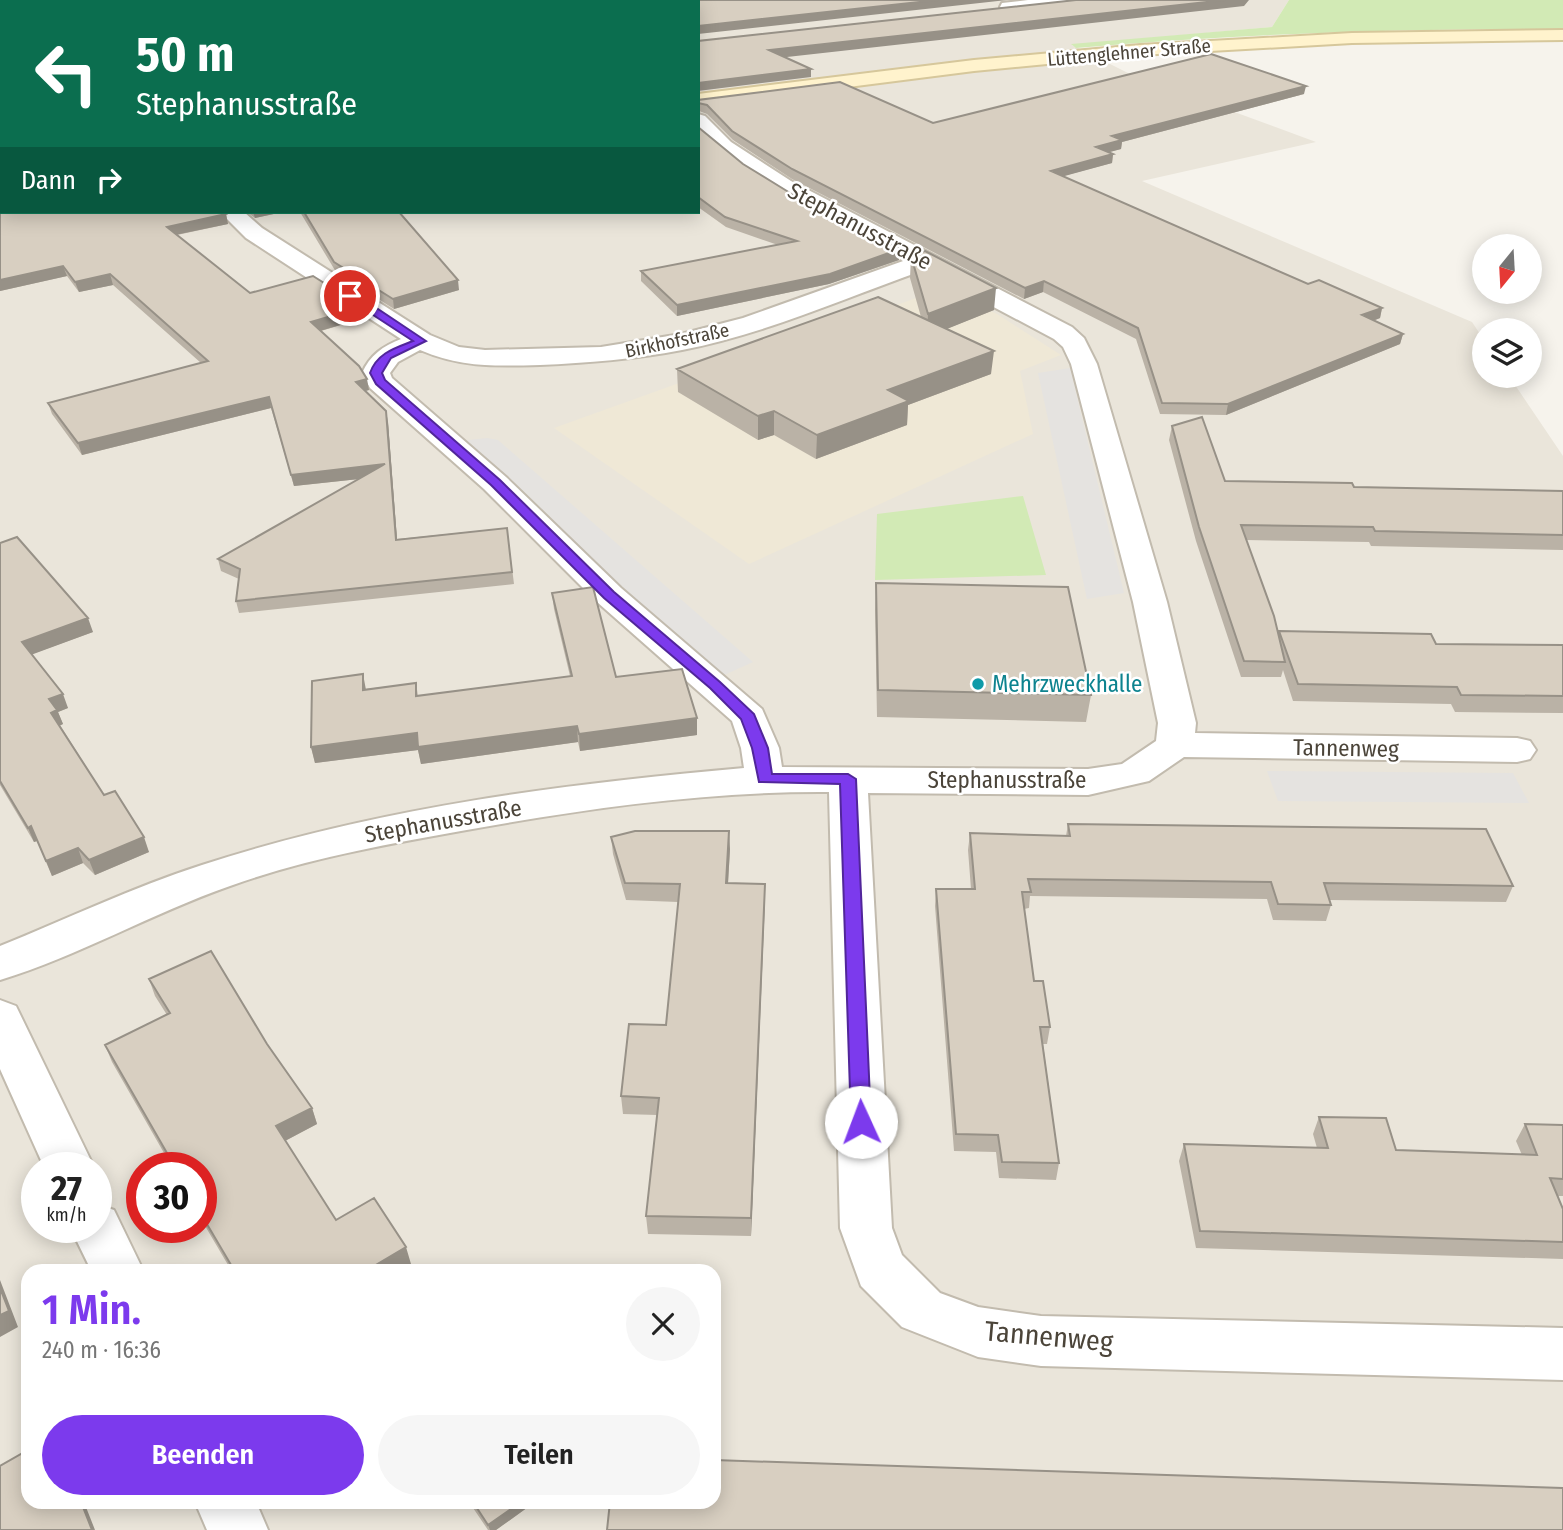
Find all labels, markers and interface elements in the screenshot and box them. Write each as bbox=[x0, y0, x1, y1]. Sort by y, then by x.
text: 50 m bbox=[136, 25, 234, 84]
icon: left bbox=[21, 28, 112, 119]
street label: Lüttenglehner Straße bbox=[1046, 34, 1212, 71]
text: Stephanusstraße bbox=[136, 85, 357, 123]
icon: right bbox=[90, 161, 128, 199]
text: Dann bbox=[21, 165, 76, 196]
street label: Stephanusstraße bbox=[783, 176, 937, 276]
north arrow bbox=[1472, 234, 1542, 304]
map controls bbox=[1472, 234, 1542, 388]
pin bbox=[320, 266, 380, 326]
icon: arrive bbox=[331, 277, 369, 315]
street label: Birkhofstraße bbox=[623, 318, 731, 363]
button: layers bbox=[1472, 318, 1542, 388]
place label: Mehrzweckhalle bbox=[992, 670, 1142, 698]
marker: Mehrzweckhalle bbox=[970, 676, 986, 692]
street label: Tannenweg bbox=[1293, 733, 1399, 763]
street label: Stephanusstraße bbox=[928, 766, 1086, 794]
street label: Stephanusstraße bbox=[362, 793, 524, 849]
position arrow bbox=[824, 1085, 898, 1159]
speed limit sign: 30 bbox=[126, 1152, 217, 1243]
text: 27 bbox=[51, 1167, 82, 1209]
text: km/h bbox=[46, 1204, 87, 1226]
text: 1 Min. bbox=[42, 1285, 141, 1335]
button: close bbox=[626, 1287, 700, 1361]
street label: Tannenweg bbox=[983, 1314, 1115, 1359]
text: 240 m · 16:36 bbox=[42, 1336, 161, 1364]
button: Beenden bbox=[42, 1415, 364, 1495]
button: Teilen bbox=[378, 1415, 700, 1495]

